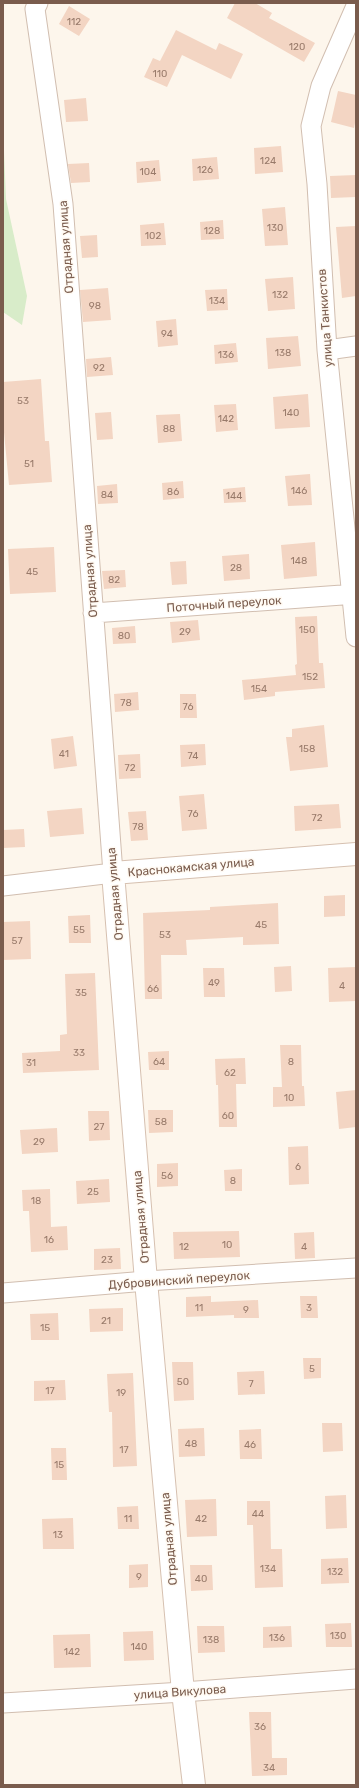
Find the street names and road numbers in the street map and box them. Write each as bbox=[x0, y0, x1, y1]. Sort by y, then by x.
street label: Отрадная улица bbox=[56, 200, 76, 294]
street label: улица Танкистов bbox=[315, 268, 335, 368]
street label: Отрадная улица bbox=[80, 524, 100, 618]
street label: Поточный переулок bbox=[166, 593, 282, 615]
street label: Отрадная улица bbox=[104, 847, 126, 941]
street label: Краснокамская улица bbox=[127, 854, 255, 880]
street label: Отрадная улица bbox=[130, 1170, 152, 1264]
street label: Дубровинский переулок bbox=[108, 1268, 251, 1292]
street label: Отрадная улица bbox=[158, 1492, 180, 1586]
street label: улица Викулова bbox=[133, 1682, 227, 1702]

